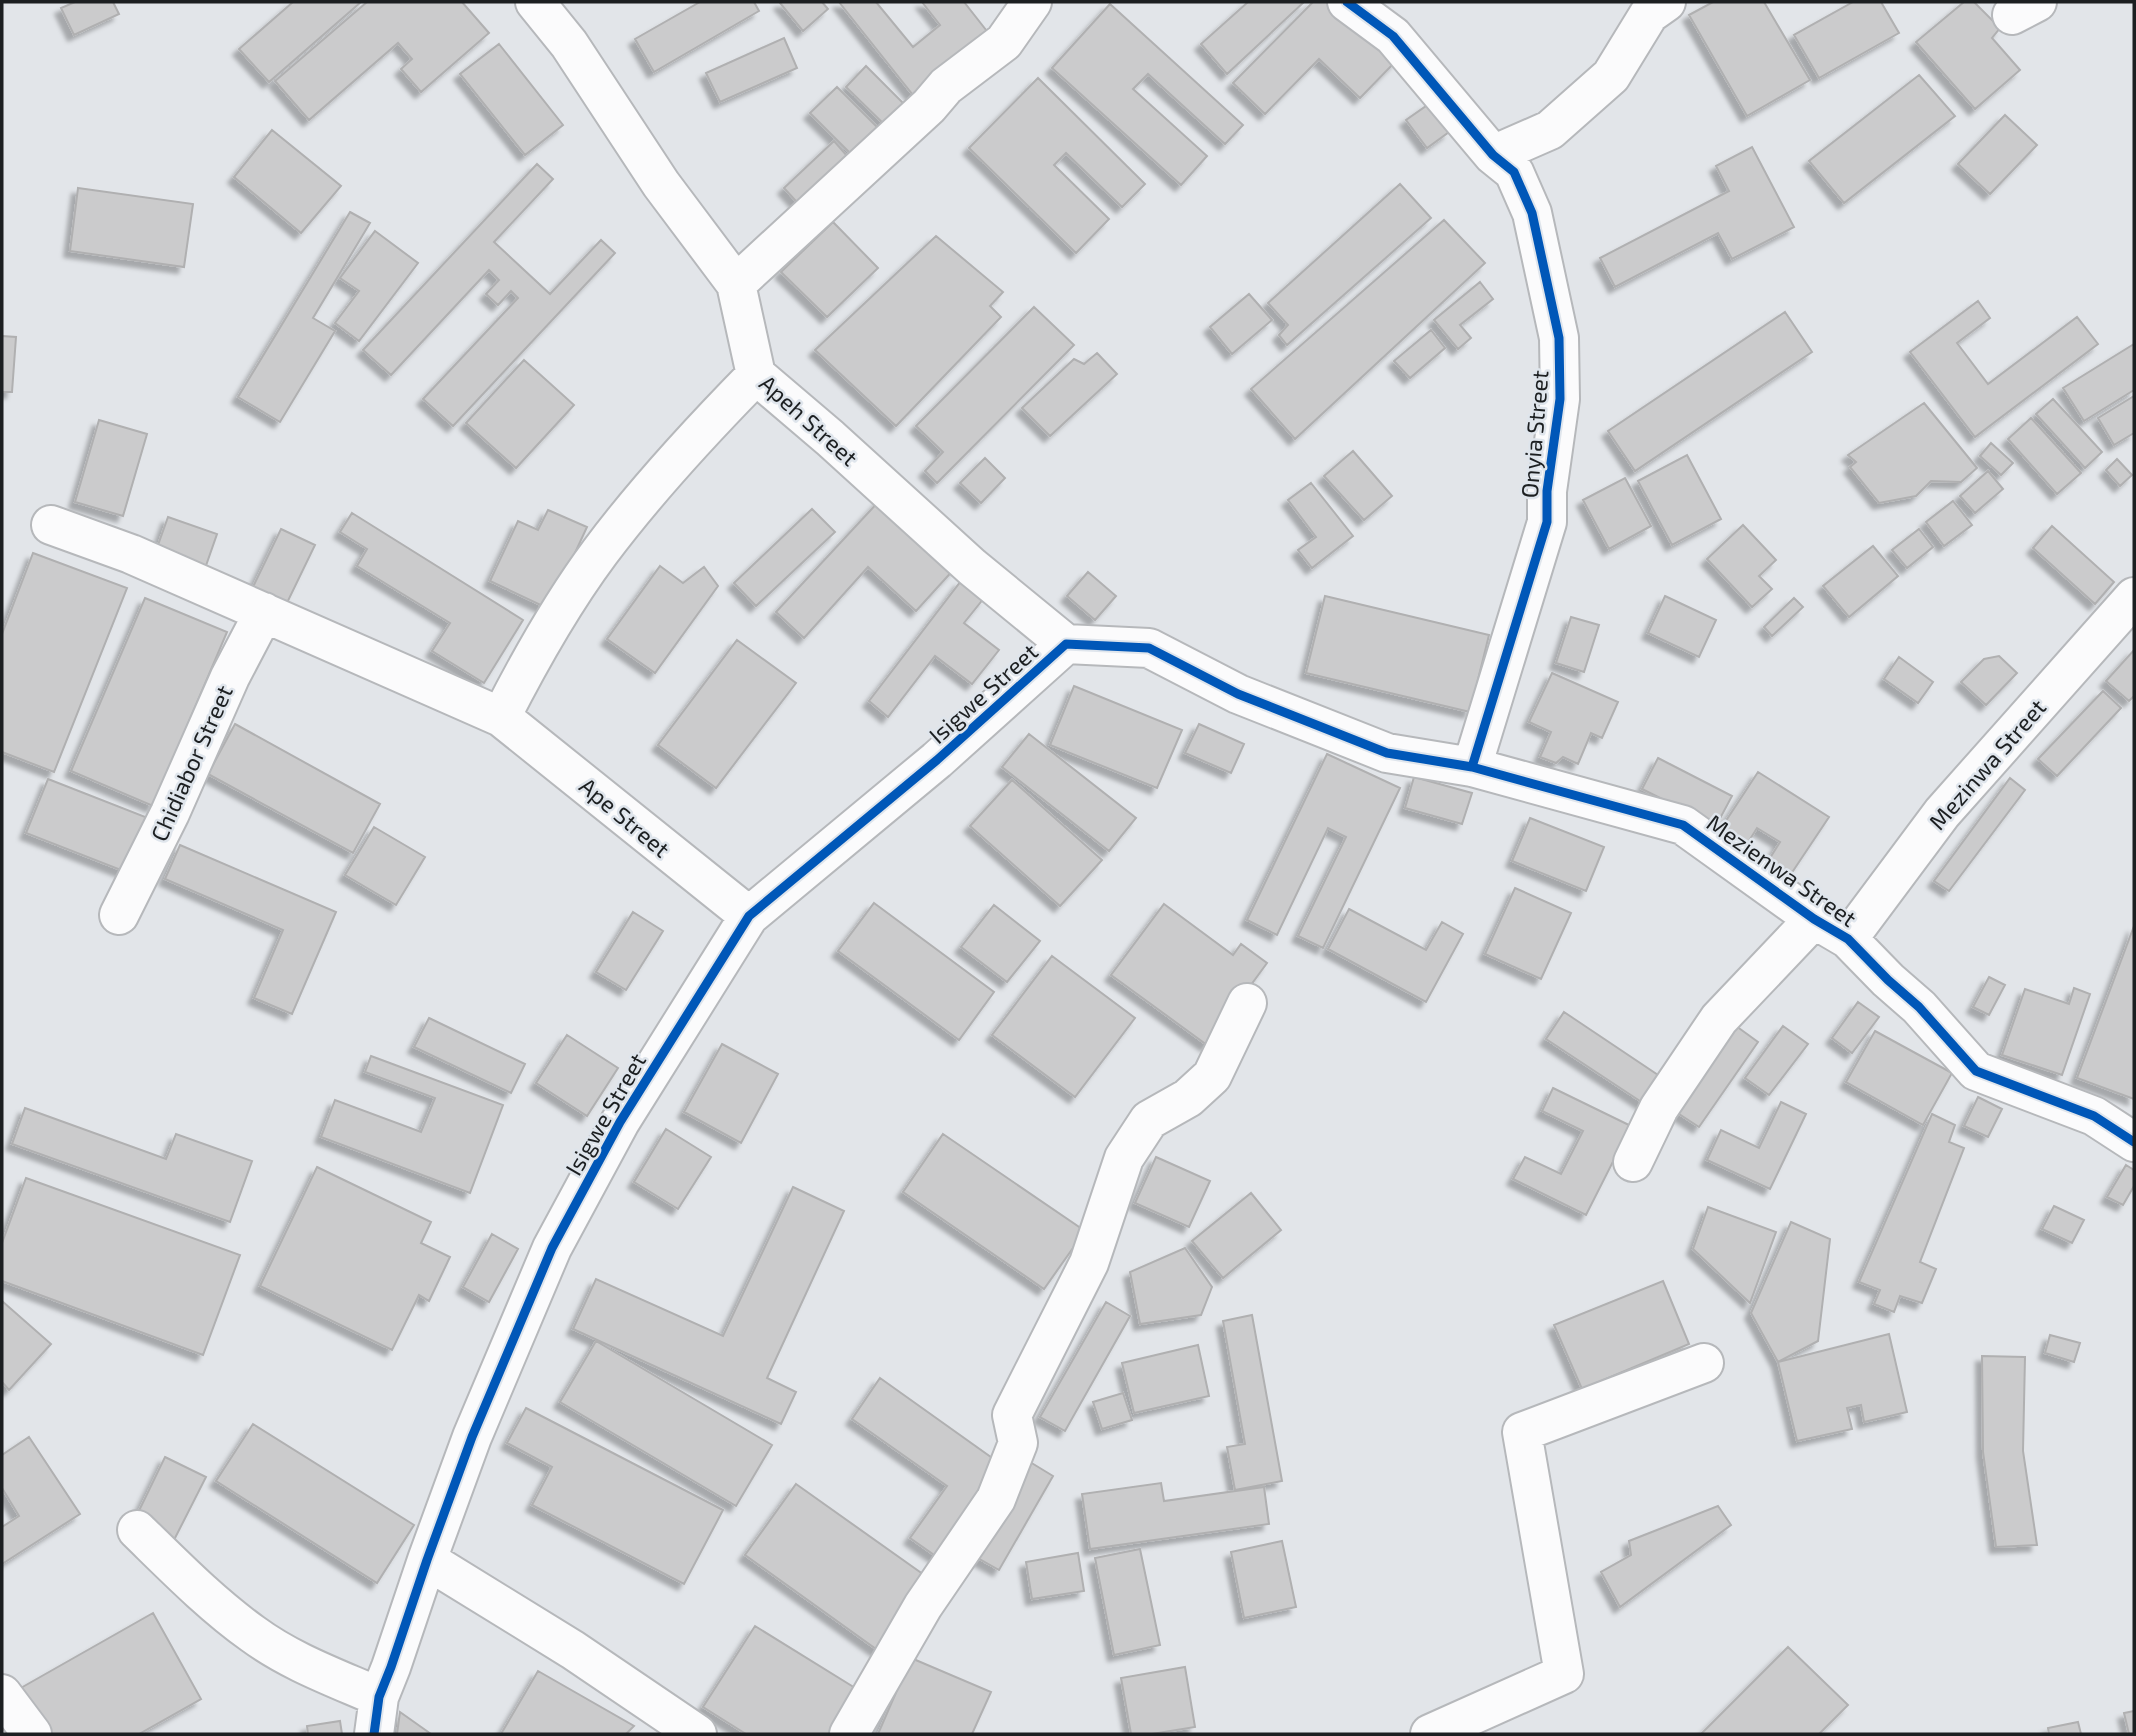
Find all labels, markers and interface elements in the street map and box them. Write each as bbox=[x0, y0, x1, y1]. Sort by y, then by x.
street label: Apeh Street bbox=[754, 369, 864, 472]
street label: Onyia Street bbox=[1514, 369, 1554, 499]
street label: Isigwe Street bbox=[923, 637, 1043, 749]
street label: Chidiabor Street bbox=[144, 681, 238, 845]
street label: Mezinwa Street bbox=[1923, 693, 2051, 835]
street label: Ape Street bbox=[574, 771, 676, 863]
street label: Mezienwa Street bbox=[1702, 808, 1862, 932]
street label: Isigwe Street bbox=[559, 1048, 651, 1180]

